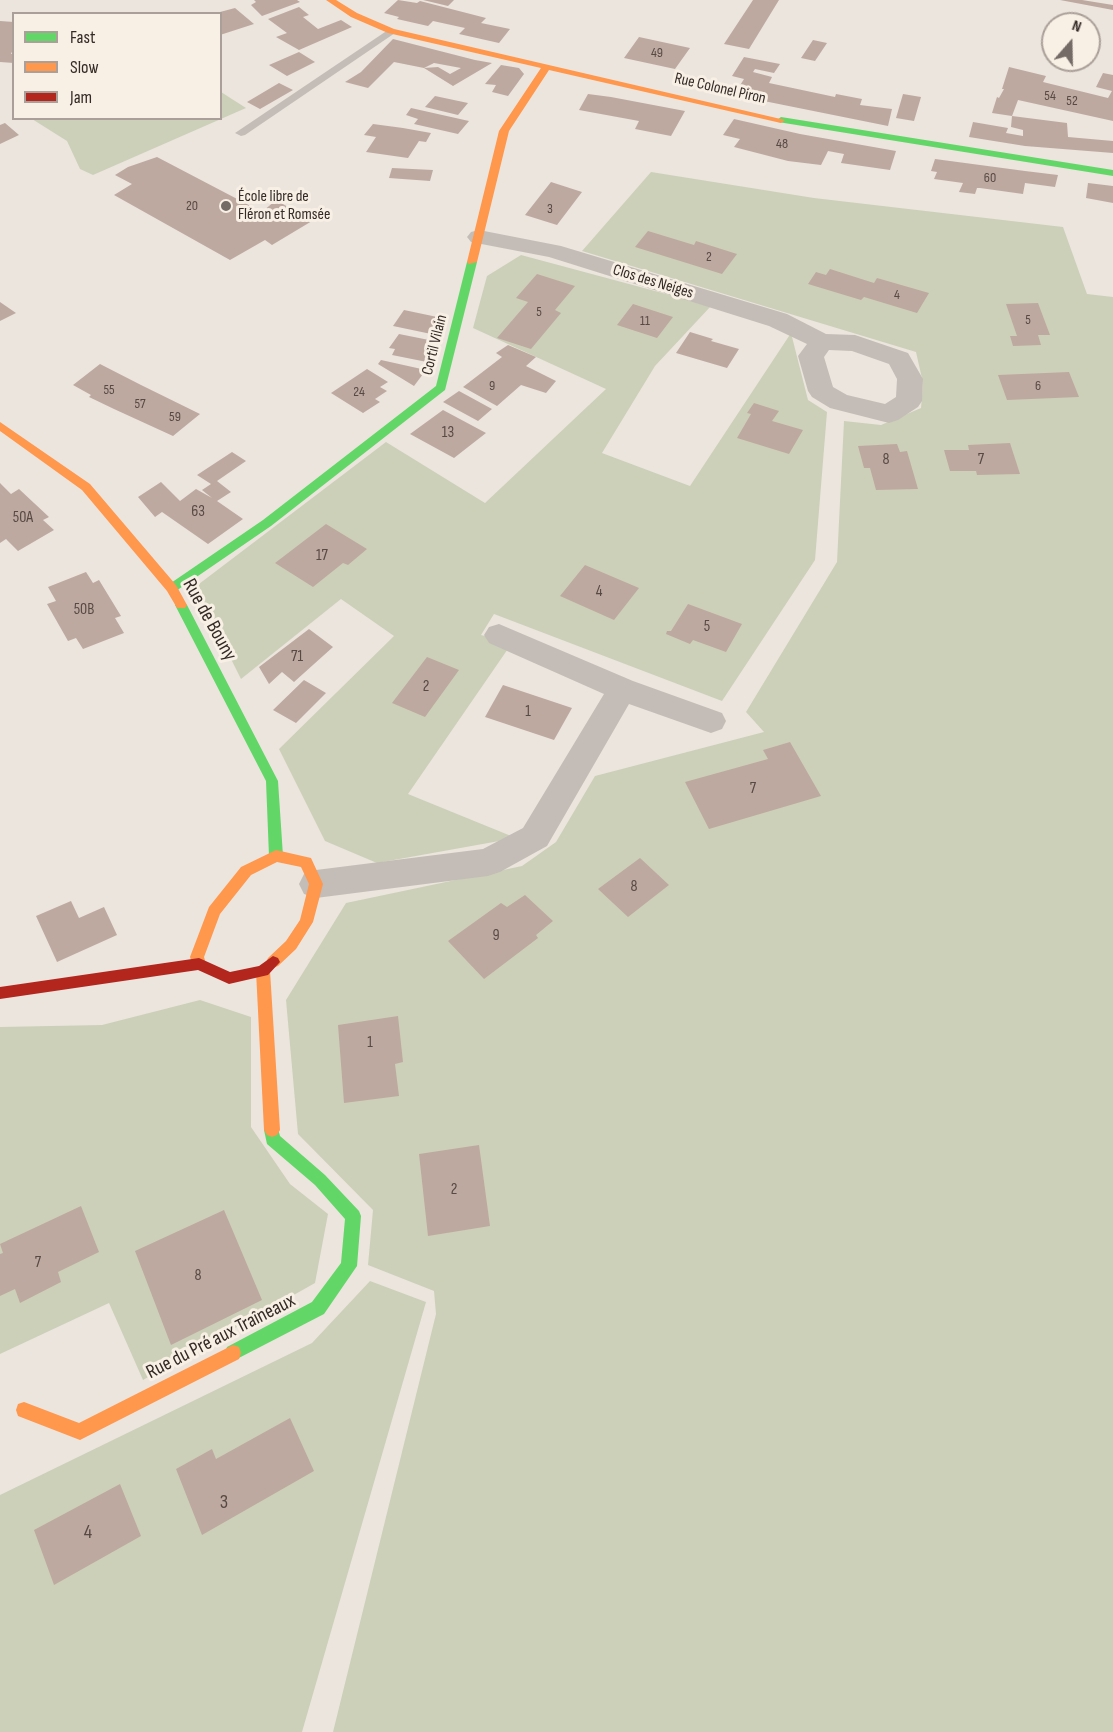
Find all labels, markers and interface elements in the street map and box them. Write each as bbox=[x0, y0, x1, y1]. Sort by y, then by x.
legend bbox=[12, 12, 222, 120]
north arrow bbox=[1041, 12, 1101, 72]
text: N bbox=[1069, 16, 1084, 37]
text: Fast bbox=[70, 27, 95, 48]
house number: 49 bbox=[651, 45, 663, 61]
text: Slow bbox=[70, 57, 99, 78]
street label: Rue Colonel Piron bbox=[672, 69, 768, 109]
text: Jam bbox=[70, 87, 92, 108]
house number: 54 bbox=[1044, 88, 1056, 104]
house number: 52 bbox=[1066, 93, 1078, 109]
house number: 48 bbox=[776, 136, 788, 152]
house number: 60 bbox=[984, 170, 996, 186]
place label: École libre de Fléron et Romsée bbox=[238, 187, 330, 225]
house number: 20 bbox=[186, 198, 198, 214]
marker: École libre de Fléron et Romsée bbox=[219, 199, 233, 213]
house number: 3 bbox=[547, 201, 553, 217]
house number: 2 bbox=[706, 249, 712, 265]
street label: Clos des Neiges bbox=[610, 261, 696, 303]
house number: 4 bbox=[894, 287, 900, 303]
house number: 5 bbox=[536, 304, 542, 320]
house number: 5 bbox=[1025, 312, 1031, 328]
street label: Cortil Vilain bbox=[418, 313, 452, 377]
house number: 11 bbox=[640, 313, 650, 329]
house number: 9 bbox=[489, 378, 495, 394]
house number: 6 bbox=[1035, 378, 1041, 394]
house number: 55 bbox=[103, 382, 115, 398]
house number: 24 bbox=[353, 384, 365, 400]
house number: 57 bbox=[134, 396, 146, 412]
house number: 59 bbox=[169, 409, 181, 425]
house number: 13 bbox=[442, 423, 454, 443]
house number: 8 bbox=[882, 450, 890, 470]
house number: 7 bbox=[978, 450, 984, 470]
house number: 63 bbox=[191, 502, 205, 522]
house number: 50A bbox=[13, 508, 33, 528]
house number: 17 bbox=[316, 546, 328, 566]
street label: Rue de Bouny bbox=[177, 575, 241, 665]
house number: 4 bbox=[596, 582, 602, 602]
house number: 50B bbox=[74, 600, 94, 620]
house number: 5 bbox=[704, 617, 710, 637]
house number: 71 bbox=[291, 647, 303, 667]
house number: 2 bbox=[423, 677, 429, 697]
house number: 1 bbox=[525, 702, 531, 722]
house number: 7 bbox=[750, 779, 756, 799]
house number: 8 bbox=[630, 877, 638, 897]
house number: 9 bbox=[492, 926, 500, 946]
house number: 1 bbox=[367, 1033, 373, 1053]
house number: 2 bbox=[451, 1180, 457, 1200]
house number: 7 bbox=[35, 1253, 41, 1273]
house number: 8 bbox=[194, 1266, 202, 1286]
street label: Rue du Pré aux Traîneaux bbox=[142, 1289, 300, 1385]
house number: 3 bbox=[220, 1491, 228, 1515]
house number: 4 bbox=[84, 1521, 92, 1545]

